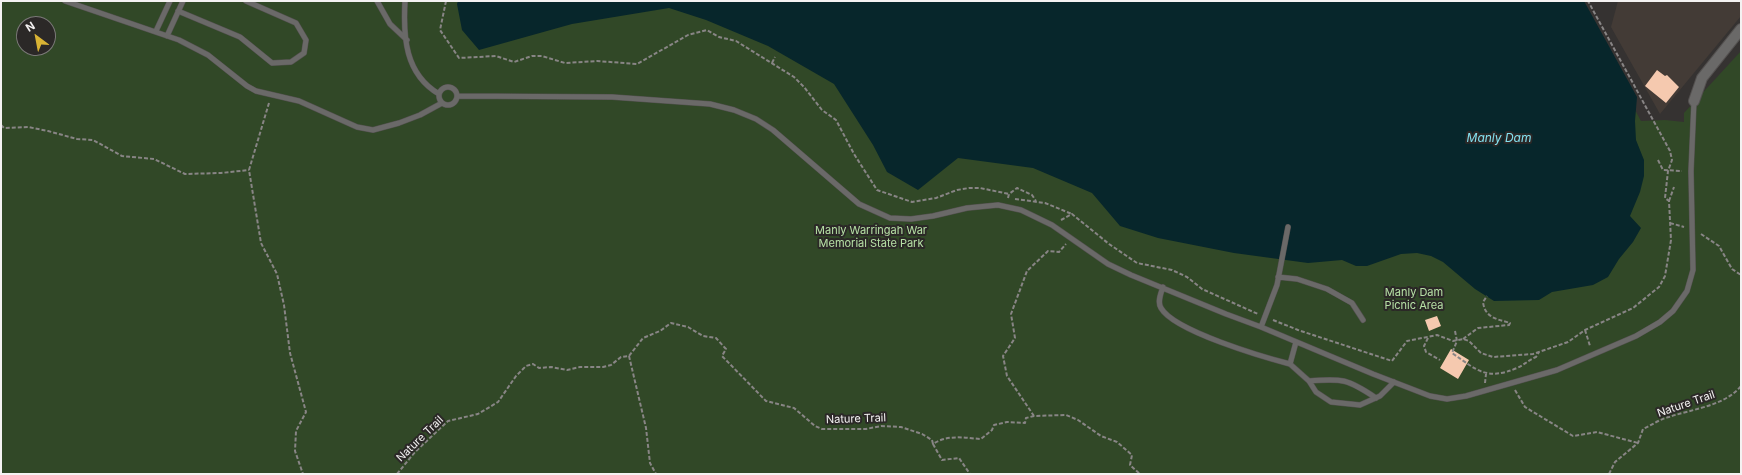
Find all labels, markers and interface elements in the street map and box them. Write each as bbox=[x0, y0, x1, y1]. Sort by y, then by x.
north arrow bbox=[16, 16, 56, 56]
text: N bbox=[23, 19, 37, 35]
water label: Manly Dam bbox=[1467, 131, 1531, 145]
park label: Manly Warringah War Memorial State Park bbox=[815, 224, 927, 250]
park label: Manly Dam Picnic Area bbox=[1385, 286, 1443, 312]
street label: Nature Trail bbox=[1655, 388, 1717, 420]
street label: Nature Trail bbox=[826, 411, 886, 427]
street label: Nature Trail bbox=[394, 413, 446, 465]

